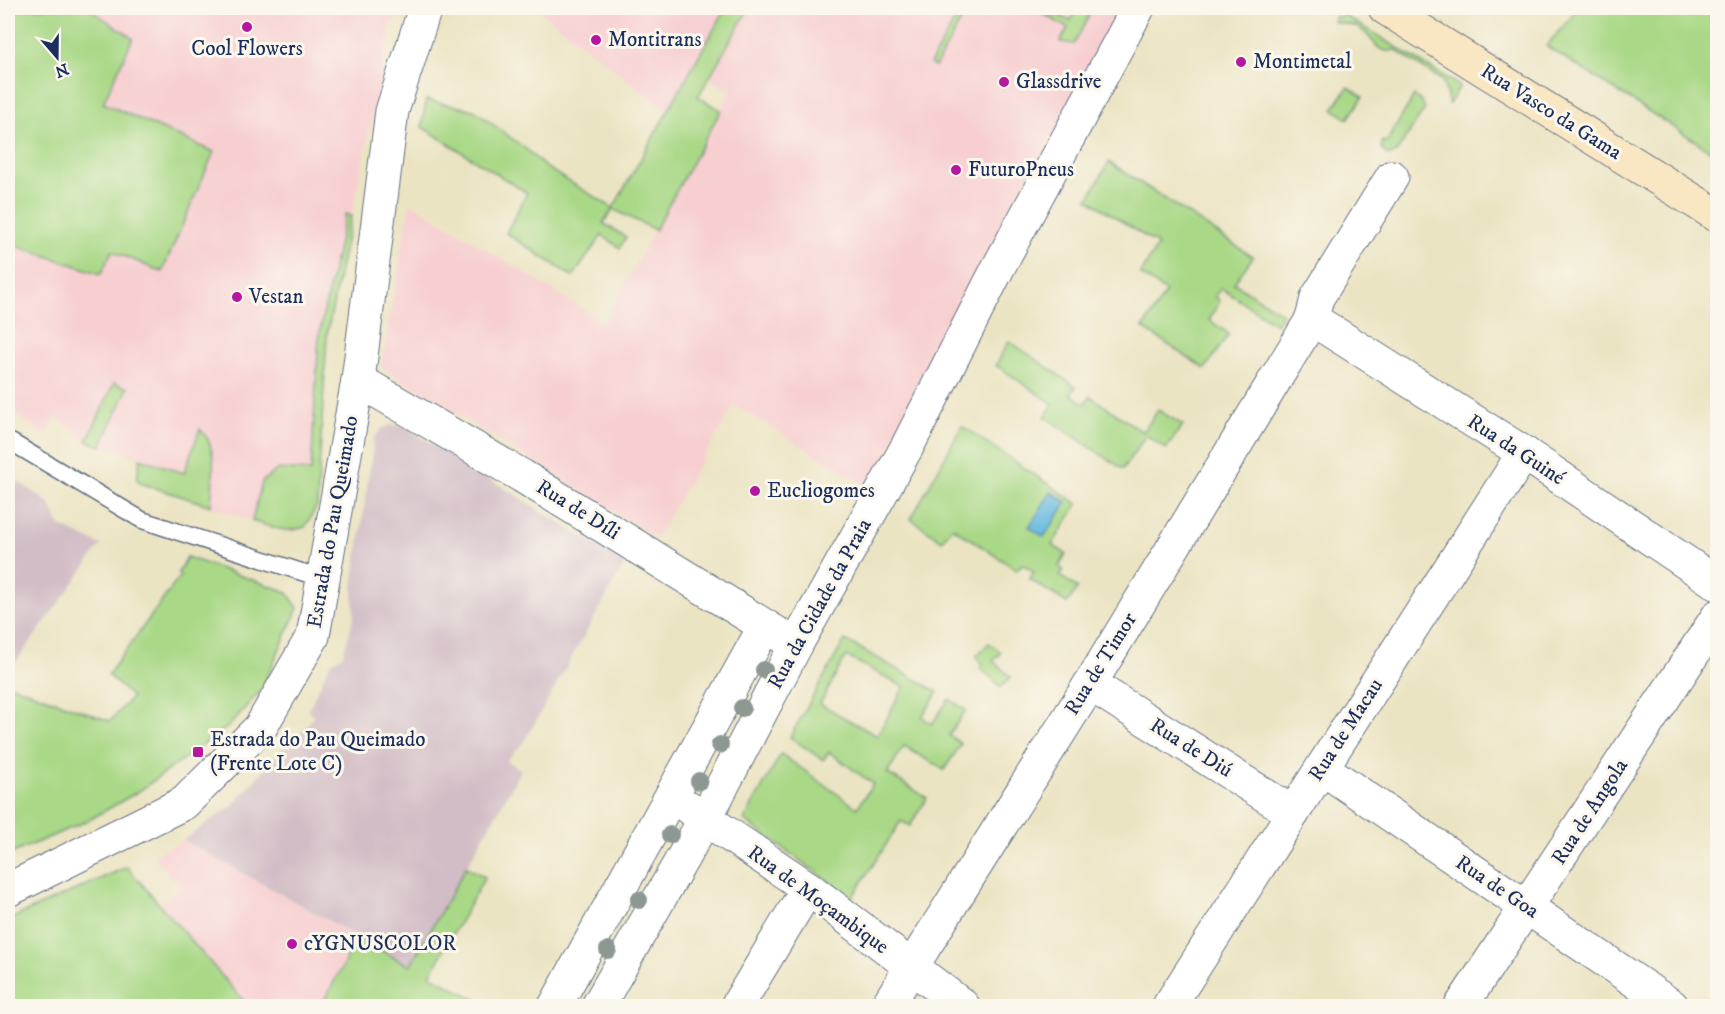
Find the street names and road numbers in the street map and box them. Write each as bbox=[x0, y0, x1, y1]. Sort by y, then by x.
street label: Rua Vasco da Gama bbox=[1476, 58, 1626, 166]
street label: Rua da Guiné bbox=[1462, 409, 1570, 491]
street label: Estrada do Pau Queimado bbox=[301, 414, 365, 630]
street label: Rua de Díli bbox=[531, 474, 625, 546]
street label: Rua da Cidade da Praia bbox=[762, 514, 878, 694]
street label: Rua de Timor bbox=[1059, 608, 1143, 720]
street label: Rua de Macau bbox=[1303, 674, 1389, 786]
street label: Rua de Diú bbox=[1145, 713, 1237, 783]
street label: Rua de Angola bbox=[1546, 754, 1634, 870]
street label: Rua de Moçambique bbox=[742, 840, 894, 960]
street label: Rua de Goa bbox=[1450, 850, 1544, 924]

